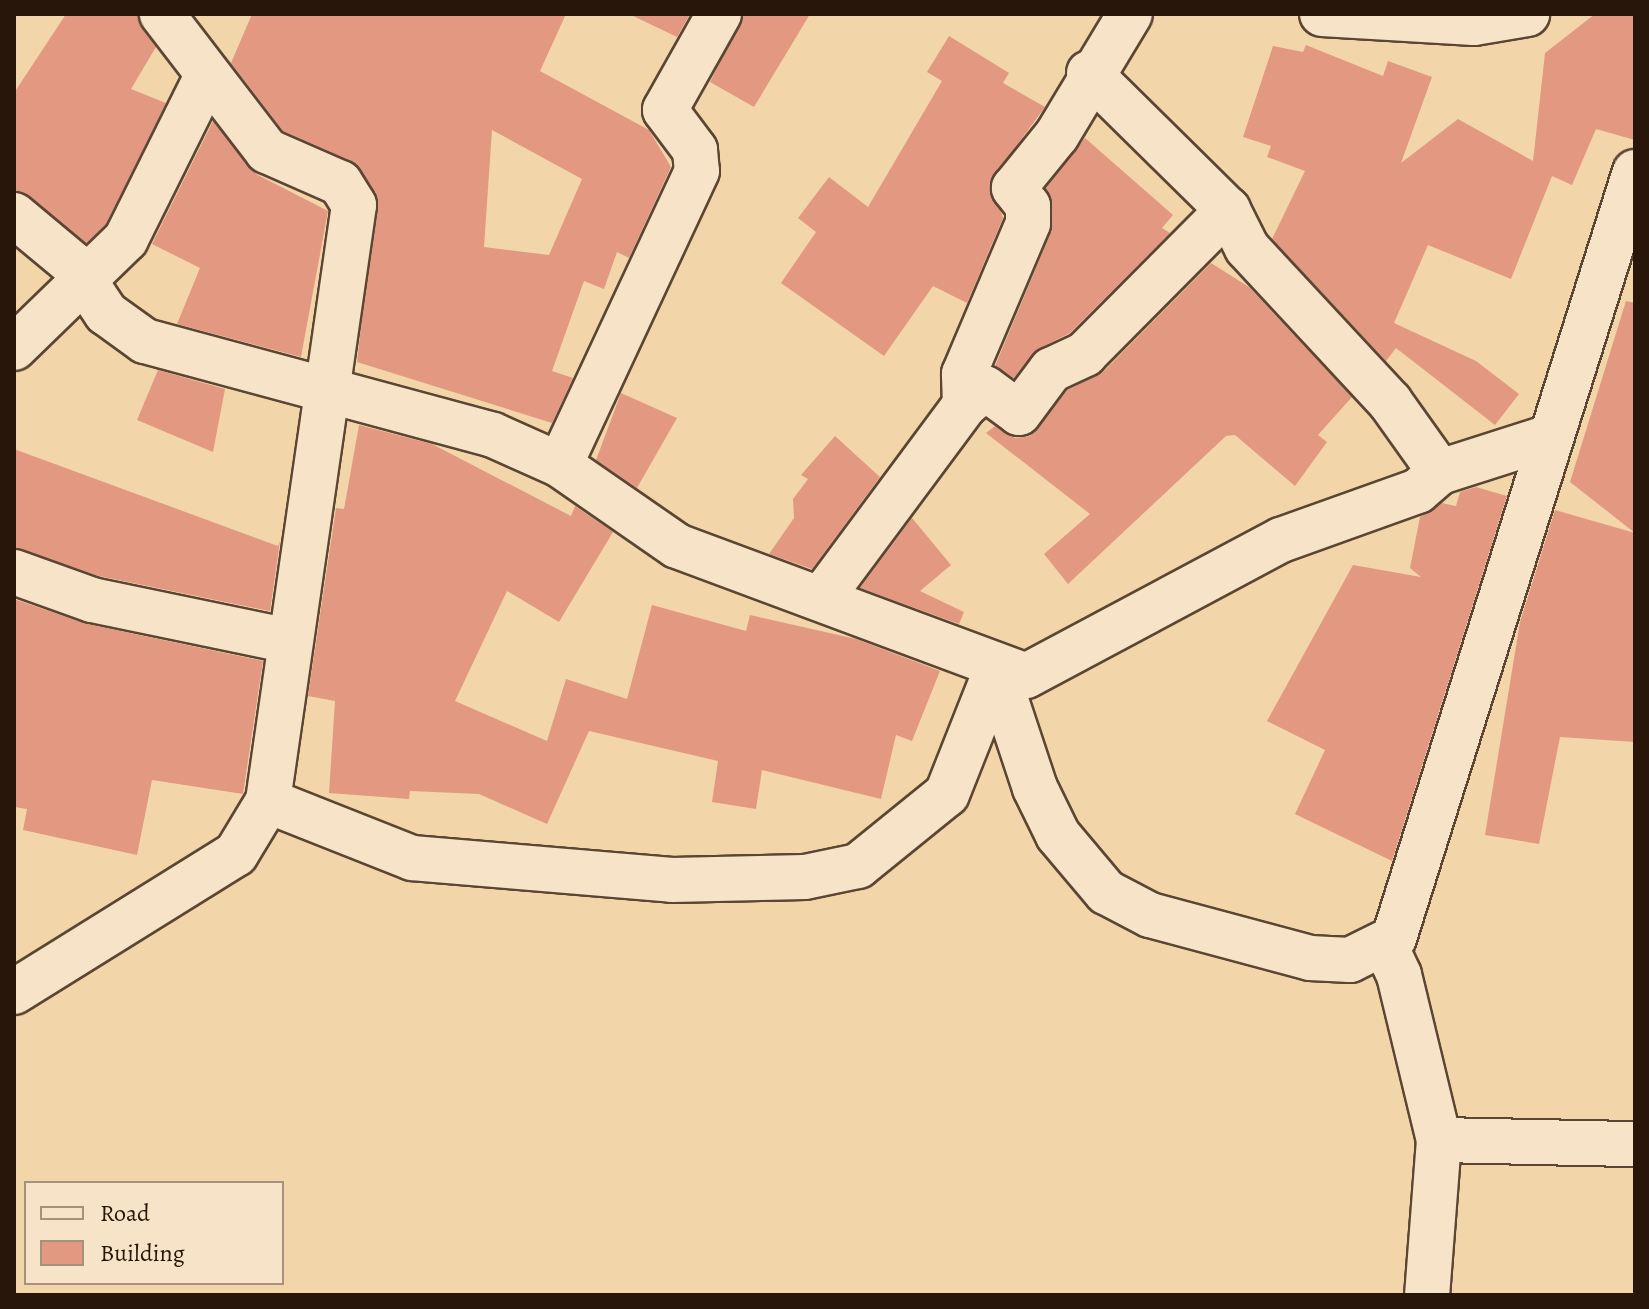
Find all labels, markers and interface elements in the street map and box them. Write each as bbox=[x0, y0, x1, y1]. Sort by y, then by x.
legend bbox=[24, 1181, 284, 1285]
text: Road bbox=[100, 1197, 150, 1229]
text: Building bbox=[100, 1237, 185, 1269]

